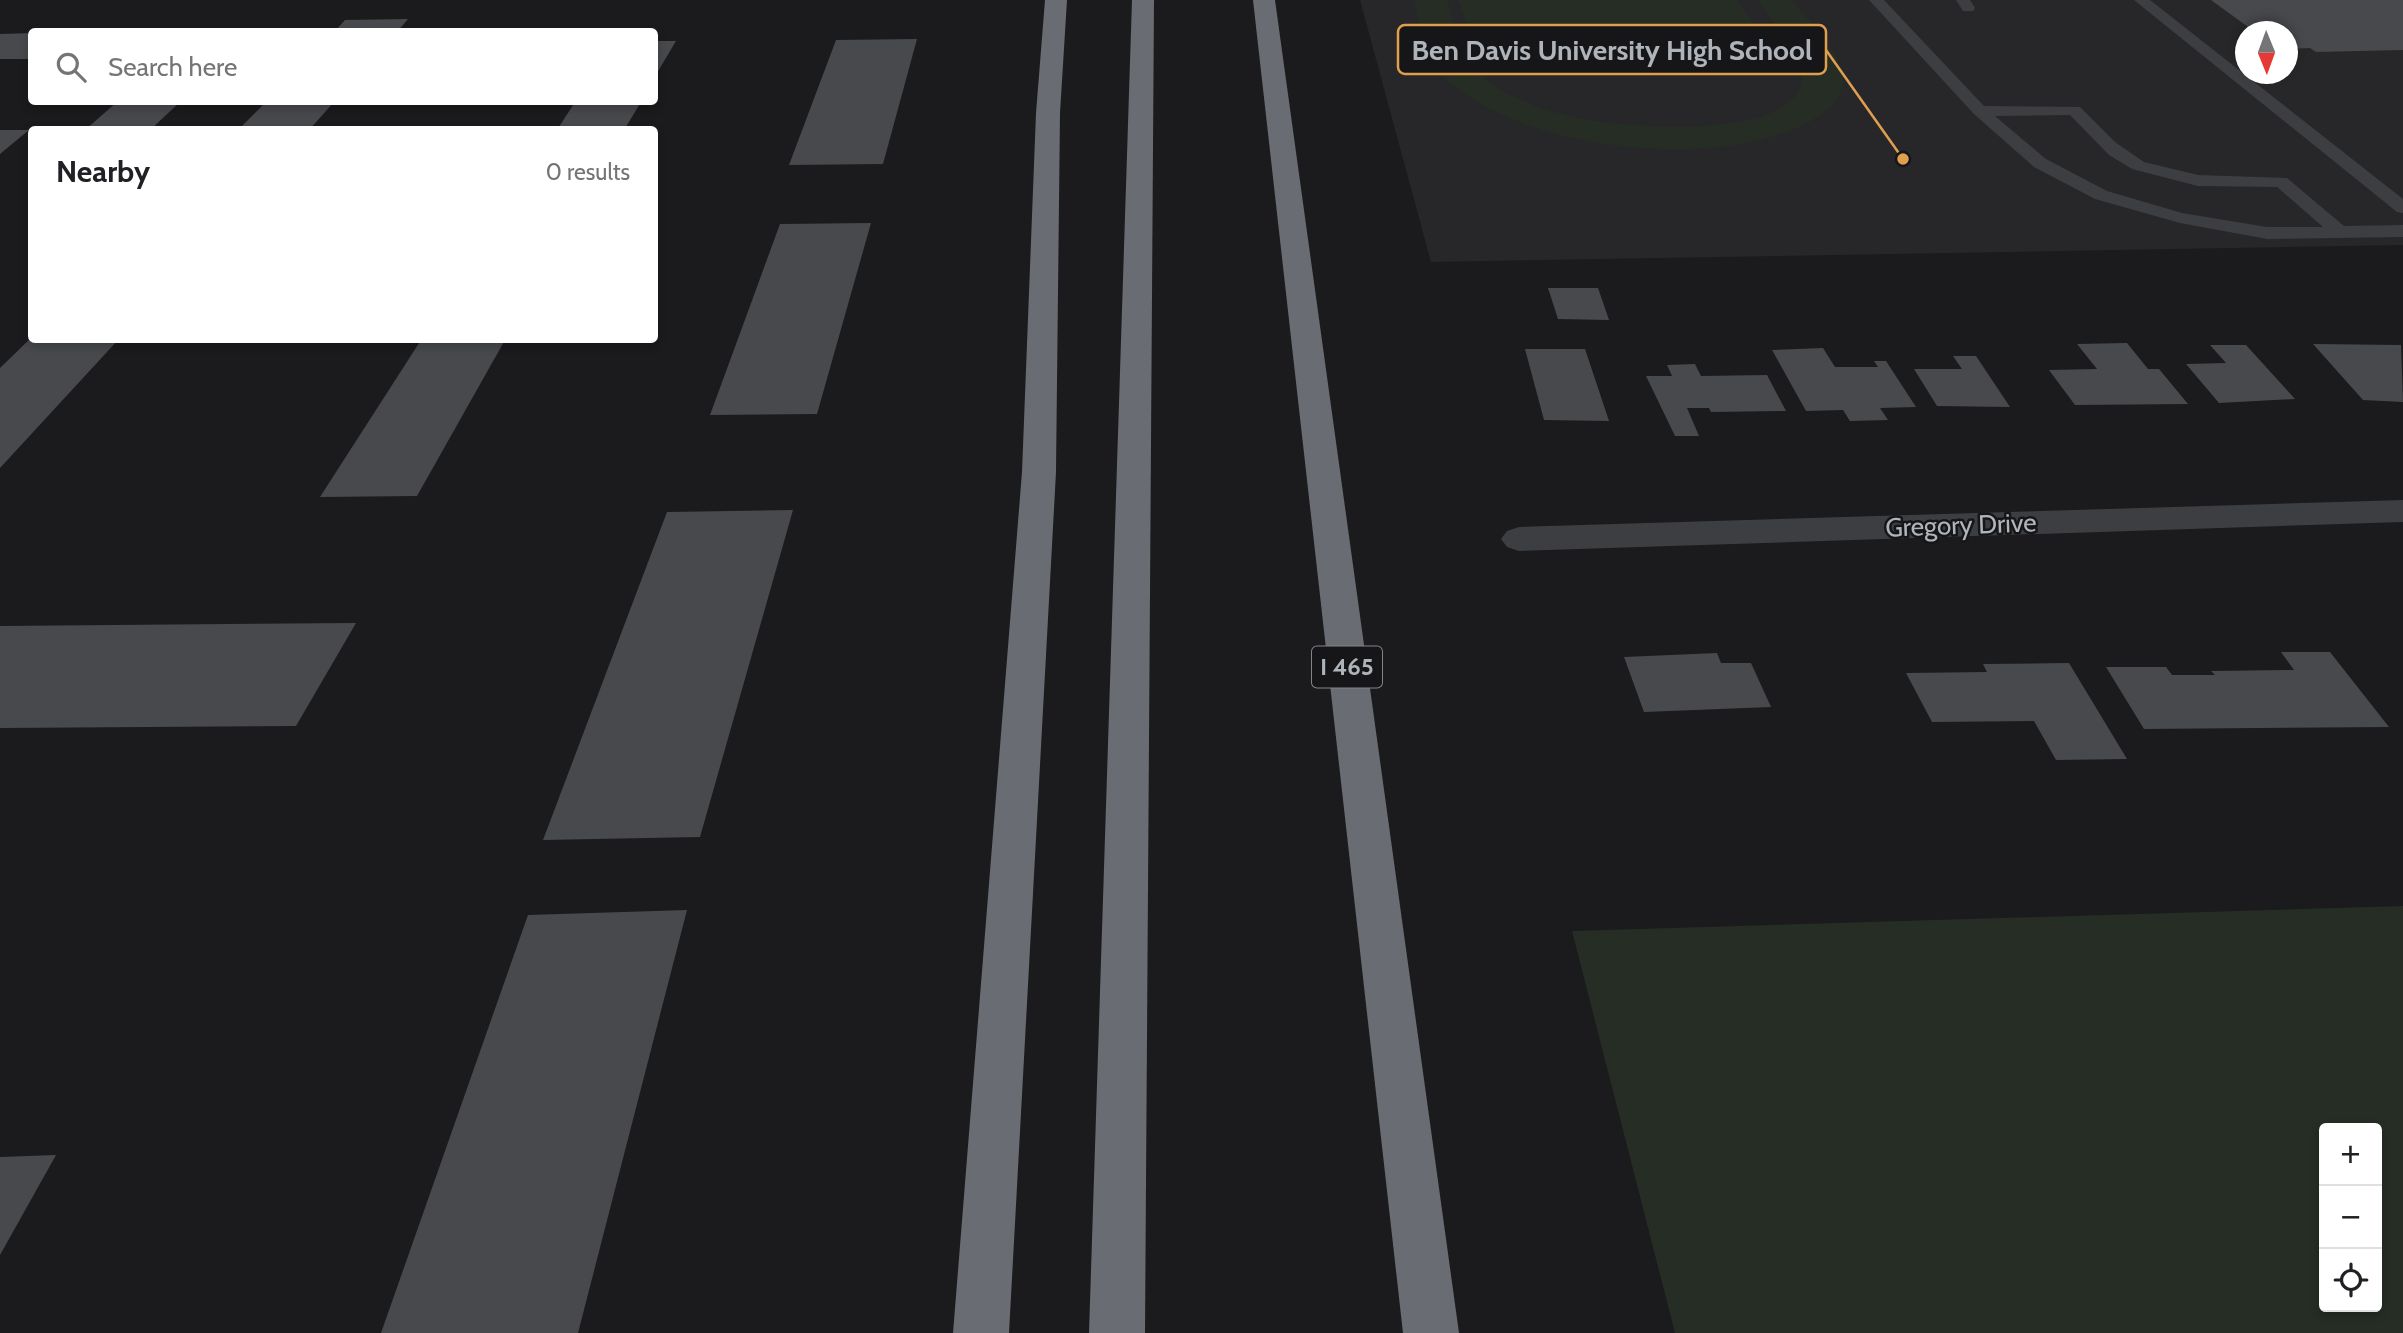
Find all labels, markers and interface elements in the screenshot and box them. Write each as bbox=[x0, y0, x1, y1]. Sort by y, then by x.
north arrow bbox=[2235, 21, 2298, 84]
callout: Ben Davis University High School bbox=[1398, 25, 1826, 74]
search box bbox=[28, 28, 658, 105]
text: Ben Davis University High School bbox=[1412, 33, 1812, 67]
icon: search bbox=[52, 48, 90, 86]
text: Search here bbox=[108, 51, 237, 83]
text: Nearby bbox=[56, 153, 150, 190]
text: 0 results bbox=[546, 158, 630, 186]
street label: Gregory Drive bbox=[1885, 506, 2037, 544]
road number: I 465 bbox=[1312, 646, 1382, 688]
map controls bbox=[2319, 1123, 2382, 1312]
button: + bbox=[2319, 1123, 2382, 1186]
button: − bbox=[2319, 1186, 2382, 1249]
button: locate bbox=[2319, 1249, 2382, 1312]

